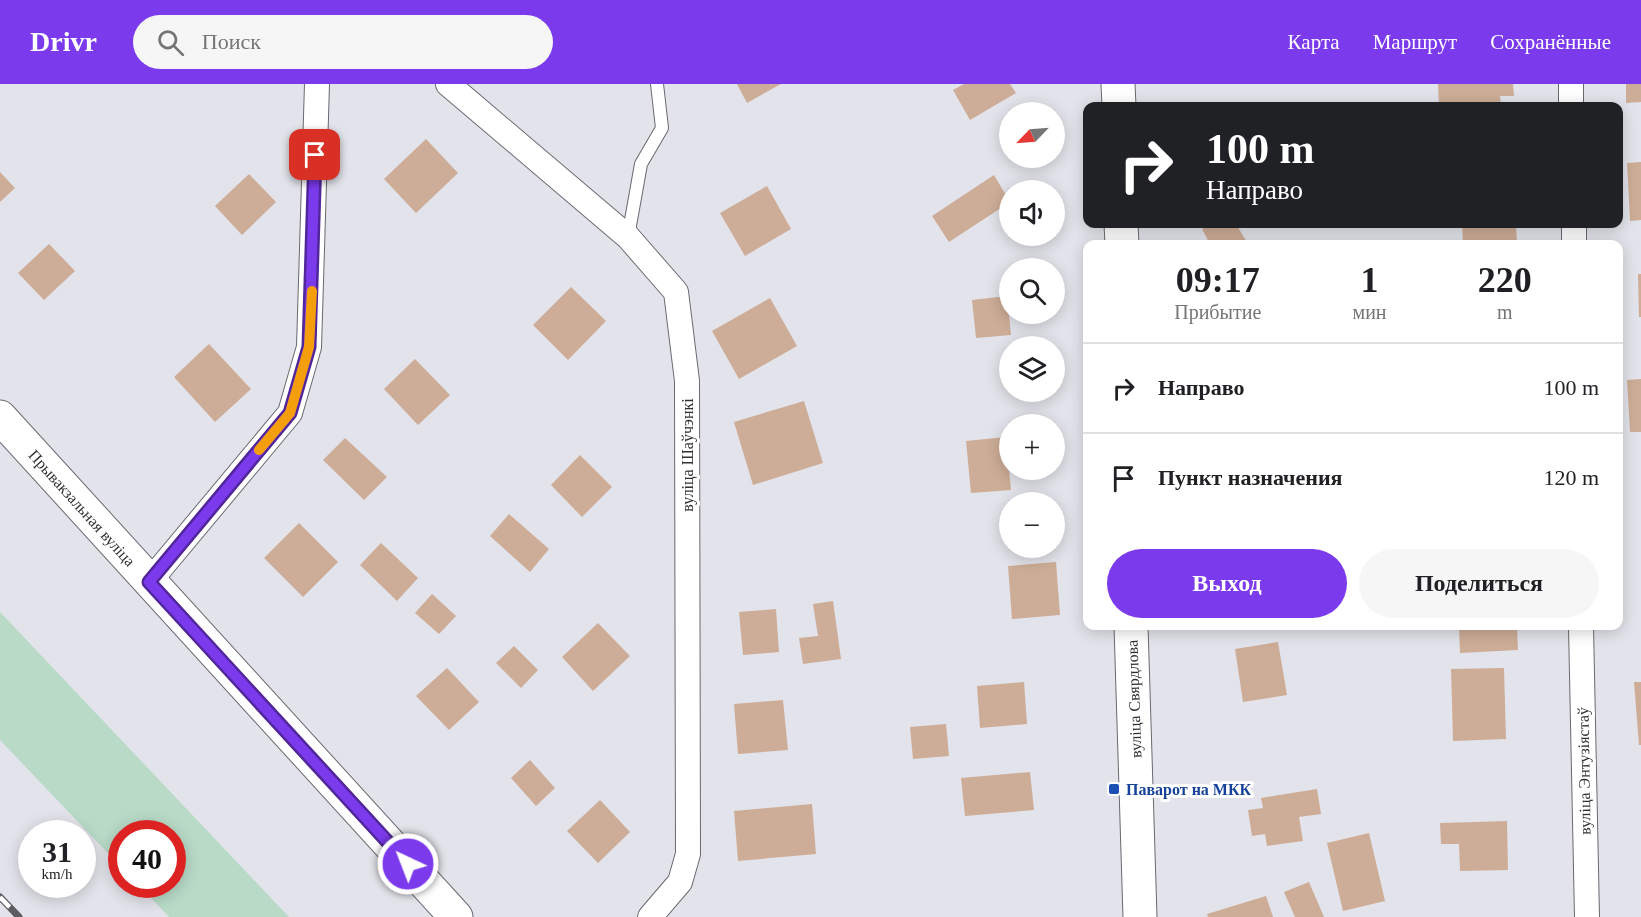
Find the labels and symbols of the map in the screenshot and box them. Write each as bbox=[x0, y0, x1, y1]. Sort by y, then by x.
north arrow bbox=[999, 102, 1065, 168]
pin bbox=[289, 129, 340, 180]
street label: вуліца Шаўчэнкі bbox=[679, 398, 697, 512]
street label: Прывакзальная вуліца bbox=[25, 446, 139, 570]
street label: вуліца Свярдлова bbox=[1123, 640, 1146, 758]
street label: вуліца Энтузіястаў bbox=[1574, 707, 1595, 835]
place label: Паварот на МКК bbox=[1126, 781, 1252, 799]
marker: Паварот на МКК bbox=[1107, 782, 1121, 796]
speed limit sign: 40 bbox=[108, 820, 186, 898]
position arrow bbox=[376, 832, 440, 896]

